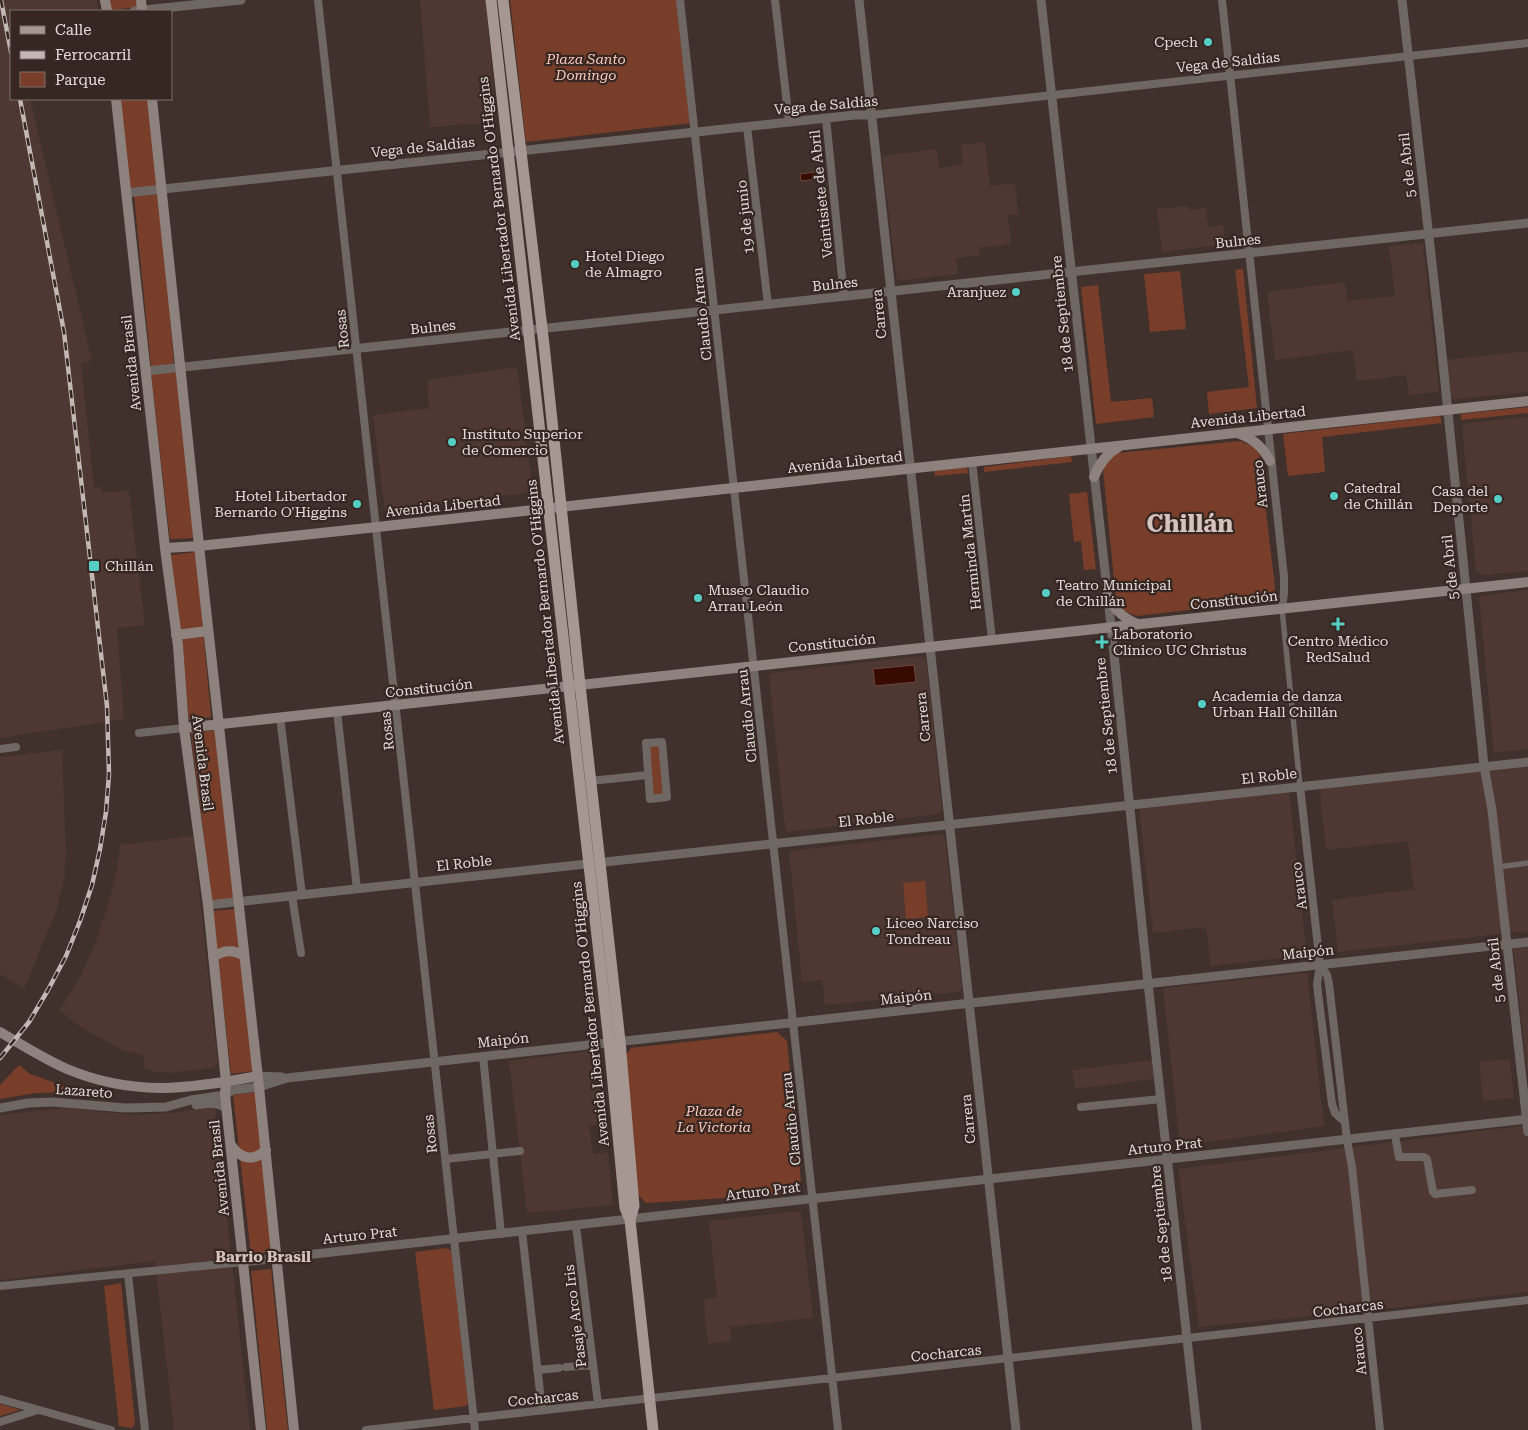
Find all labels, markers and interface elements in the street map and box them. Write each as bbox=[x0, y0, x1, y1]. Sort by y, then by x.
legend bbox=[10, 10, 172, 100]
text: Calle bbox=[55, 21, 91, 39]
place label: Cpech bbox=[1154, 34, 1198, 50]
marker: Cpech bbox=[1202, 36, 1214, 48]
text: Ferrocarril bbox=[55, 46, 132, 64]
street label: Vega de Saldías bbox=[1175, 49, 1281, 75]
park label: Plaza Santo Domingo bbox=[545, 51, 626, 83]
text: Parque bbox=[55, 71, 106, 89]
street label: Avenida Libertador Bernardo O'Higgins bbox=[475, 76, 523, 342]
street label: Vega de Saldías bbox=[773, 92, 879, 118]
street label: Veintisiete de Abril bbox=[806, 128, 836, 259]
street label: 5 de Abril bbox=[1396, 131, 1418, 198]
street label: Vega de Saldías bbox=[370, 134, 476, 160]
street label: 19 de junio bbox=[733, 179, 757, 255]
street label: Bulnes bbox=[1214, 231, 1262, 251]
place label: Hotel Diego de Almagro bbox=[585, 248, 665, 280]
street label: 18 de Septiembre bbox=[1048, 254, 1076, 373]
marker: Hotel Diego de Almagro bbox=[569, 258, 581, 270]
street label: Claudio Arrau bbox=[689, 266, 715, 361]
street label: Bulnes bbox=[811, 274, 859, 294]
place label: Aranjuez bbox=[947, 284, 1006, 300]
marker: Aranjuez bbox=[1010, 286, 1022, 298]
street label: Carrera bbox=[868, 288, 890, 340]
street label: Rosas bbox=[332, 308, 352, 349]
street label: Avenida Brasil bbox=[118, 314, 144, 412]
street label: Bulnes bbox=[409, 317, 457, 337]
street label: Avenida Libertad bbox=[1190, 403, 1306, 431]
place label: Instituto Superior de Comercio bbox=[462, 426, 583, 458]
marker: Instituto Superior de Comercio bbox=[446, 436, 458, 448]
street label: Avenida Libertad bbox=[787, 448, 903, 476]
street label: Arauco bbox=[1250, 459, 1270, 509]
street label: Avenida Libertador Bernardo O'Higgins bbox=[523, 478, 567, 745]
place label: Catedral de Chillán bbox=[1344, 480, 1413, 512]
place label: Casa del Deporte bbox=[1432, 483, 1489, 515]
place label: Hotel Libertador Bernardo O'Higgins bbox=[215, 488, 347, 520]
marker: Catedral de Chillán bbox=[1328, 490, 1340, 502]
street label: Avenida Libertad bbox=[385, 492, 501, 520]
street label: Herminda Martín bbox=[956, 493, 984, 611]
marker: Casa del Deporte bbox=[1492, 493, 1504, 505]
marker: Hotel Libertador Bernardo O'Higgins bbox=[351, 498, 363, 510]
district label: Chillán bbox=[1147, 510, 1233, 538]
street label: 5 de Abril bbox=[1439, 533, 1461, 600]
place label: Chillán bbox=[105, 558, 154, 574]
marker: Chillán bbox=[87, 559, 101, 573]
place label: Teatro Municipal de Chillán bbox=[1056, 577, 1172, 609]
place label: Museo Claudio Arrau León bbox=[708, 582, 809, 614]
marker: Teatro Municipal de Chillán bbox=[1040, 587, 1052, 599]
street label: Constitución bbox=[1189, 587, 1279, 613]
marker: Museo Claudio Arrau León bbox=[692, 592, 704, 604]
marker: Centro Médico RedSalud bbox=[1331, 617, 1345, 631]
place label: Laboratorio Clínico UC Christus bbox=[1113, 626, 1247, 658]
street label: Constitución bbox=[787, 630, 877, 656]
place label: Centro Médico RedSalud bbox=[1288, 633, 1388, 665]
marker: Laboratorio Clínico UC Christus bbox=[1095, 635, 1109, 649]
street label: 18 de Septiembre bbox=[1092, 656, 1120, 775]
street label: Claudio Arrau bbox=[734, 668, 760, 763]
street label: Constitución bbox=[384, 675, 474, 701]
place label: Academia de danza Urban Hall Chillán bbox=[1212, 688, 1342, 720]
street label: Carrera bbox=[912, 691, 934, 743]
marker: Academia de danza Urban Hall Chillán bbox=[1196, 698, 1208, 710]
street label: Rosas bbox=[377, 710, 397, 751]
street label: Avenida Brasil bbox=[189, 714, 217, 813]
street label: El Roble bbox=[1240, 765, 1298, 787]
street label: El Roble bbox=[837, 808, 895, 830]
street label: El Roble bbox=[435, 852, 493, 874]
street label: Arauco bbox=[1288, 861, 1310, 911]
street label: Avenida Libertador Bernardo O'Higgins bbox=[568, 880, 612, 1147]
place label: Liceo Narciso Tondreau bbox=[886, 915, 979, 947]
marker: Liceo Narciso Tondreau bbox=[870, 925, 882, 937]
street label: 5 de Abril bbox=[1485, 936, 1507, 1003]
street label: Maipón bbox=[1281, 941, 1335, 963]
street label: Maipón bbox=[879, 986, 933, 1008]
street label: Maipón bbox=[476, 1029, 530, 1051]
street label: Claudio Arrau bbox=[778, 1071, 804, 1166]
street label: Lazareto bbox=[55, 1081, 113, 1101]
street label: Carrera bbox=[957, 1093, 979, 1145]
park label: Plaza de La Victoria bbox=[676, 1103, 751, 1135]
street label: Rosas bbox=[420, 1113, 440, 1154]
street label: Avenida Brasil bbox=[206, 1119, 232, 1217]
street label: Arturo Prat bbox=[1127, 1134, 1203, 1158]
street label: 18 de Septiembre bbox=[1147, 1164, 1175, 1283]
street label: Arturo Prat bbox=[725, 1179, 801, 1203]
street label: Arturo Prat bbox=[322, 1223, 398, 1247]
district label: Barrio Brasil bbox=[215, 1248, 311, 1266]
street label: Pasaje Arco Iris bbox=[561, 1263, 589, 1368]
street label: Cocharcas bbox=[1312, 1296, 1384, 1320]
street label: Arauco bbox=[1349, 1326, 1369, 1376]
street label: Cocharcas bbox=[910, 1341, 982, 1365]
street label: Cocharcas bbox=[507, 1386, 579, 1410]

